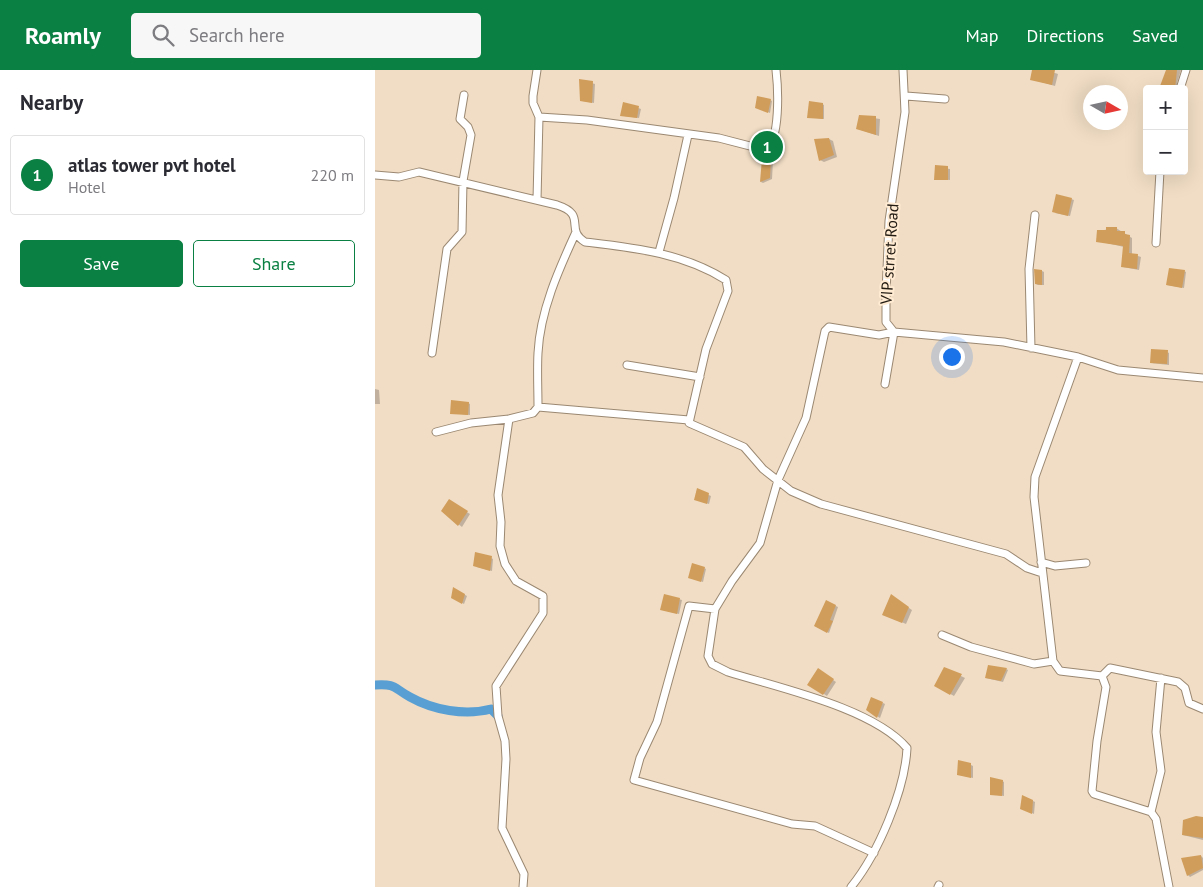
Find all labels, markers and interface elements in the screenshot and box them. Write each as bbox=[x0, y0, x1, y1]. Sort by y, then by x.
search box bbox=[131, 13, 481, 58]
text: Roamly bbox=[25, 20, 101, 51]
icon: search bbox=[149, 21, 177, 49]
text: Search here bbox=[189, 23, 285, 47]
text: Map bbox=[966, 24, 998, 47]
text: Directions bbox=[1026, 24, 1104, 47]
text: Saved bbox=[1132, 24, 1178, 47]
north arrow bbox=[1083, 85, 1128, 130]
map controls bbox=[1143, 85, 1188, 175]
button: + bbox=[1143, 85, 1188, 130]
text: Nearby bbox=[20, 89, 83, 116]
pin: 1 bbox=[751, 128, 783, 166]
button: − bbox=[1143, 130, 1188, 175]
text: atlas tower pvt hotel bbox=[68, 153, 236, 177]
text: 1 bbox=[32, 165, 42, 185]
text: 220 m bbox=[311, 165, 354, 185]
text: Hotel bbox=[68, 177, 105, 197]
street label: VIP strret Road bbox=[875, 203, 903, 306]
button: Save bbox=[20, 240, 183, 287]
button: Share bbox=[193, 240, 355, 287]
your location bbox=[939, 344, 965, 370]

